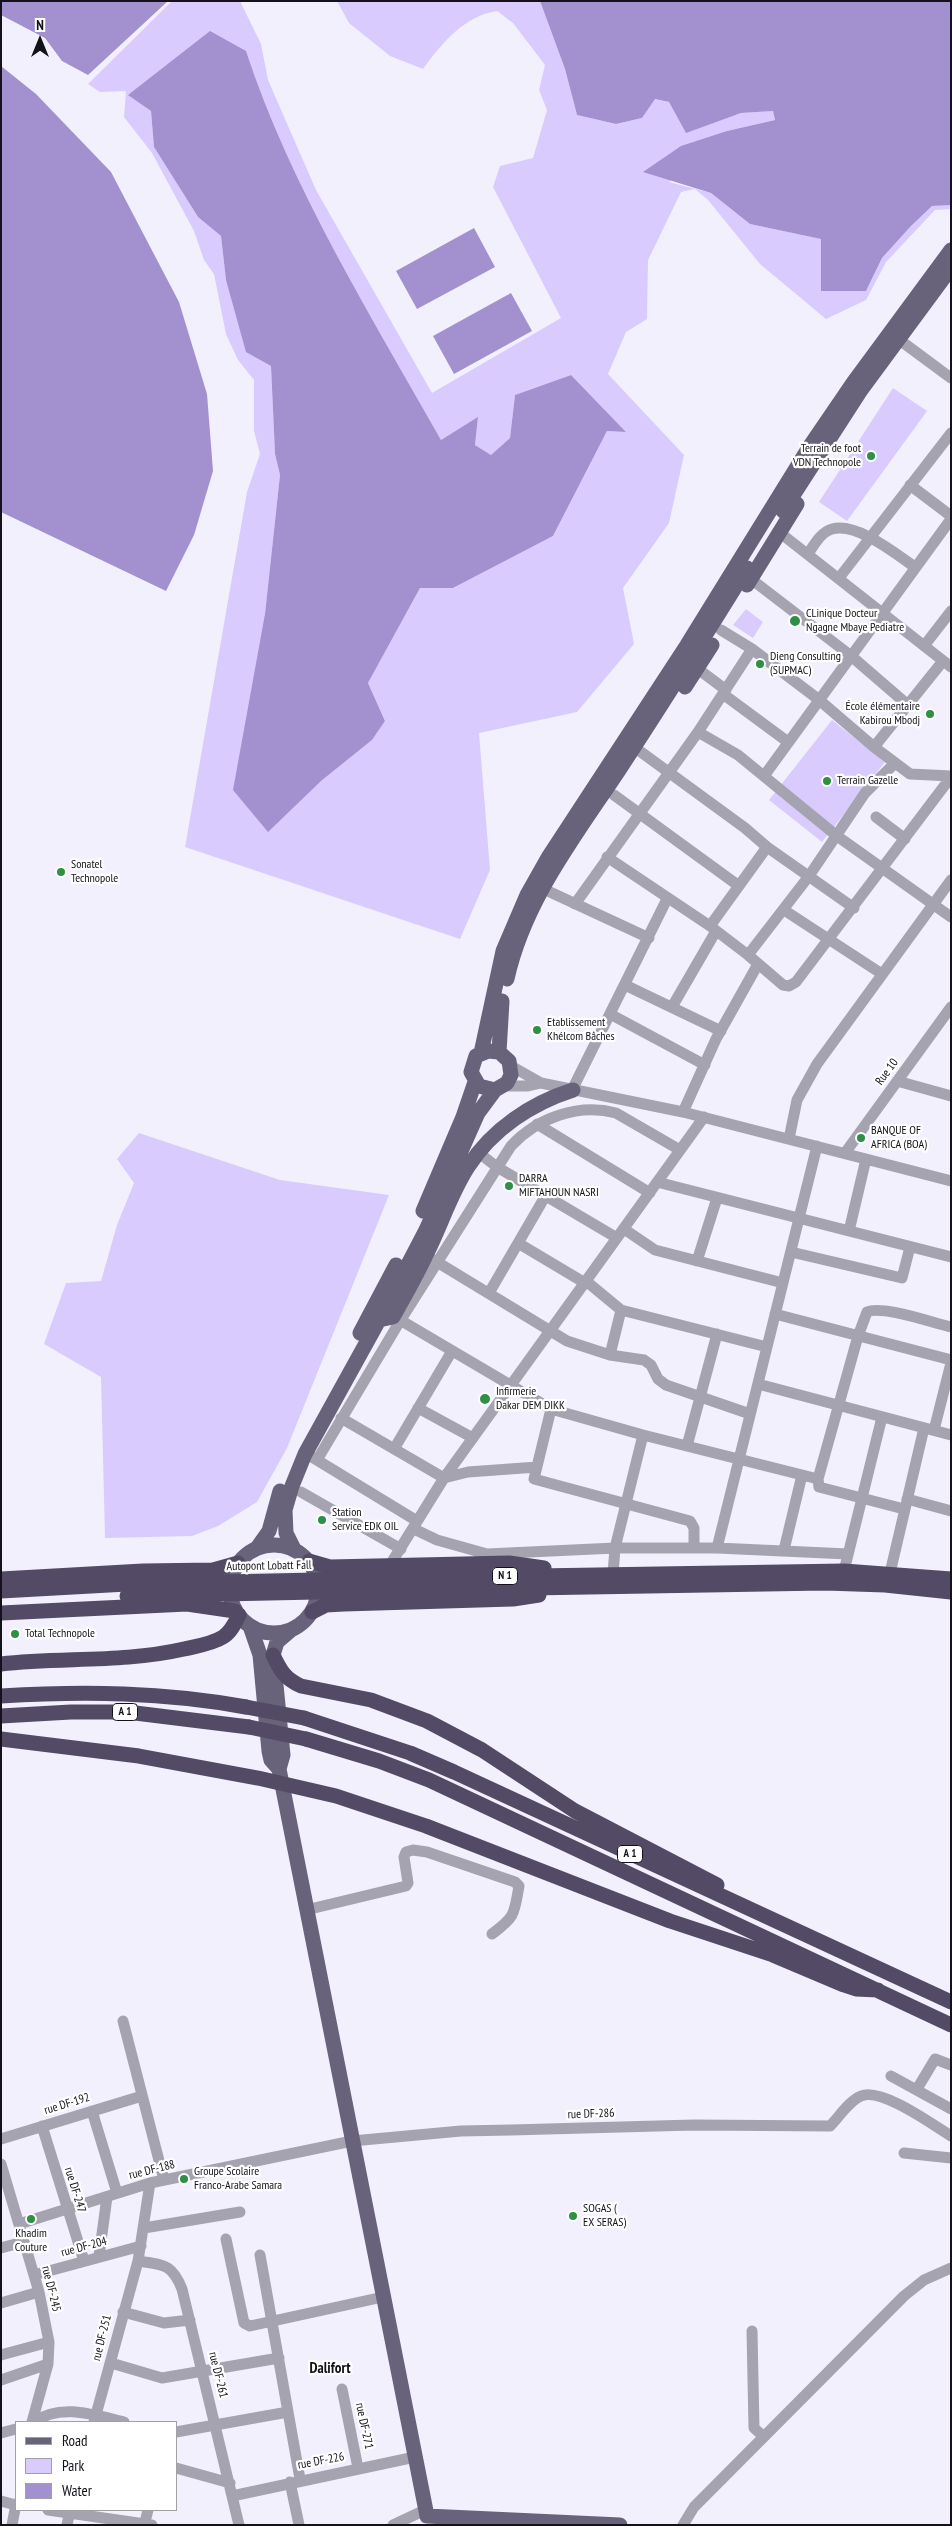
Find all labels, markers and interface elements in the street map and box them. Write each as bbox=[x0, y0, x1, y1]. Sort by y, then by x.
north arrow bbox=[15, 15, 65, 65]
text: N bbox=[36, 16, 44, 34]
place label: Terrain de foot VDN Technopole bbox=[793, 442, 861, 470]
marker: Terrain de foot VDN Technopole bbox=[865, 450, 877, 462]
place label: CLinique Docteur Ngagne Mbaye Pediatre bbox=[806, 607, 904, 635]
marker: CLinique Docteur Ngagne Mbaye Pediatre bbox=[788, 614, 802, 628]
place label: Dieng Consulting (SUPMAC) bbox=[770, 650, 841, 678]
marker: Dieng Consulting (SUPMAC) bbox=[754, 658, 766, 670]
place label: École élémentaire Kabirou Mbodj bbox=[846, 700, 920, 728]
marker: École élémentaire Kabirou Mbodj bbox=[924, 708, 936, 720]
place label: Terrain Gazelle bbox=[837, 774, 898, 788]
marker: Terrain Gazelle bbox=[821, 775, 833, 787]
place label: Sonatel Technopole bbox=[71, 858, 118, 886]
marker: Sonatel Technopole bbox=[55, 866, 67, 878]
place label: Etablissement Khélcom Bâches bbox=[547, 1016, 615, 1044]
marker: Etablissement Khélcom Bâches bbox=[531, 1024, 543, 1036]
street label: Rue 10 bbox=[873, 1056, 901, 1088]
place label: BANQUE OF AFRICA (BOA) bbox=[871, 1124, 927, 1152]
marker: BANQUE OF AFRICA (BOA) bbox=[855, 1132, 867, 1144]
place label: DARRA MIFTAHOUN NASRI bbox=[519, 1172, 599, 1200]
marker: DARRA MIFTAHOUN NASRI bbox=[503, 1180, 515, 1192]
place label: Infirmerie Dakar DEM DIKK bbox=[496, 1385, 565, 1413]
marker: Infirmerie Dakar DEM DIKK bbox=[478, 1392, 492, 1406]
place label: Station Service EDK OIL bbox=[332, 1506, 398, 1534]
marker: Station Service EDK OIL bbox=[316, 1514, 328, 1526]
street label: Autopont Lobatt Fall bbox=[226, 1558, 312, 1574]
road number: N 1 bbox=[492, 1568, 518, 1584]
place label: Total Technopole bbox=[25, 1627, 95, 1641]
marker: Total Technopole bbox=[9, 1628, 21, 1640]
road number: A 1 bbox=[112, 1704, 138, 1720]
road number: A 1 bbox=[618, 1846, 642, 1862]
street label: rue DF-192 bbox=[42, 2090, 92, 2118]
street label: rue DF-286 bbox=[567, 2106, 615, 2122]
street label: rue DF-188 bbox=[127, 2157, 177, 2183]
street label: rue DF-247 bbox=[61, 2165, 89, 2215]
place label: Groupe Scolaire Franco-Arabe Samara bbox=[194, 2165, 282, 2193]
marker: Groupe Scolaire Franco-Arabe Samara bbox=[178, 2173, 190, 2185]
place label: SOGAS ( EX SERAS) bbox=[583, 2202, 626, 2230]
marker: SOGAS ( EX SERAS) bbox=[567, 2210, 579, 2222]
marker: Khadim Couture bbox=[25, 2213, 37, 2225]
place label: Khadim Couture bbox=[15, 2227, 47, 2255]
street label: rue DF-204 bbox=[59, 2234, 109, 2260]
street label: rue DF-245 bbox=[38, 2264, 64, 2314]
street label: rue DF-251 bbox=[89, 2313, 115, 2363]
street label: rue DF-261 bbox=[205, 2350, 231, 2400]
district label: Dalifort bbox=[309, 2360, 351, 2378]
street label: rue DF-271 bbox=[352, 2402, 376, 2450]
legend bbox=[15, 2421, 178, 2511]
text: Road bbox=[62, 2431, 88, 2450]
street label: rue DF-226 bbox=[297, 2449, 345, 2473]
text: Park bbox=[62, 2456, 84, 2475]
text: Water bbox=[62, 2481, 92, 2500]

